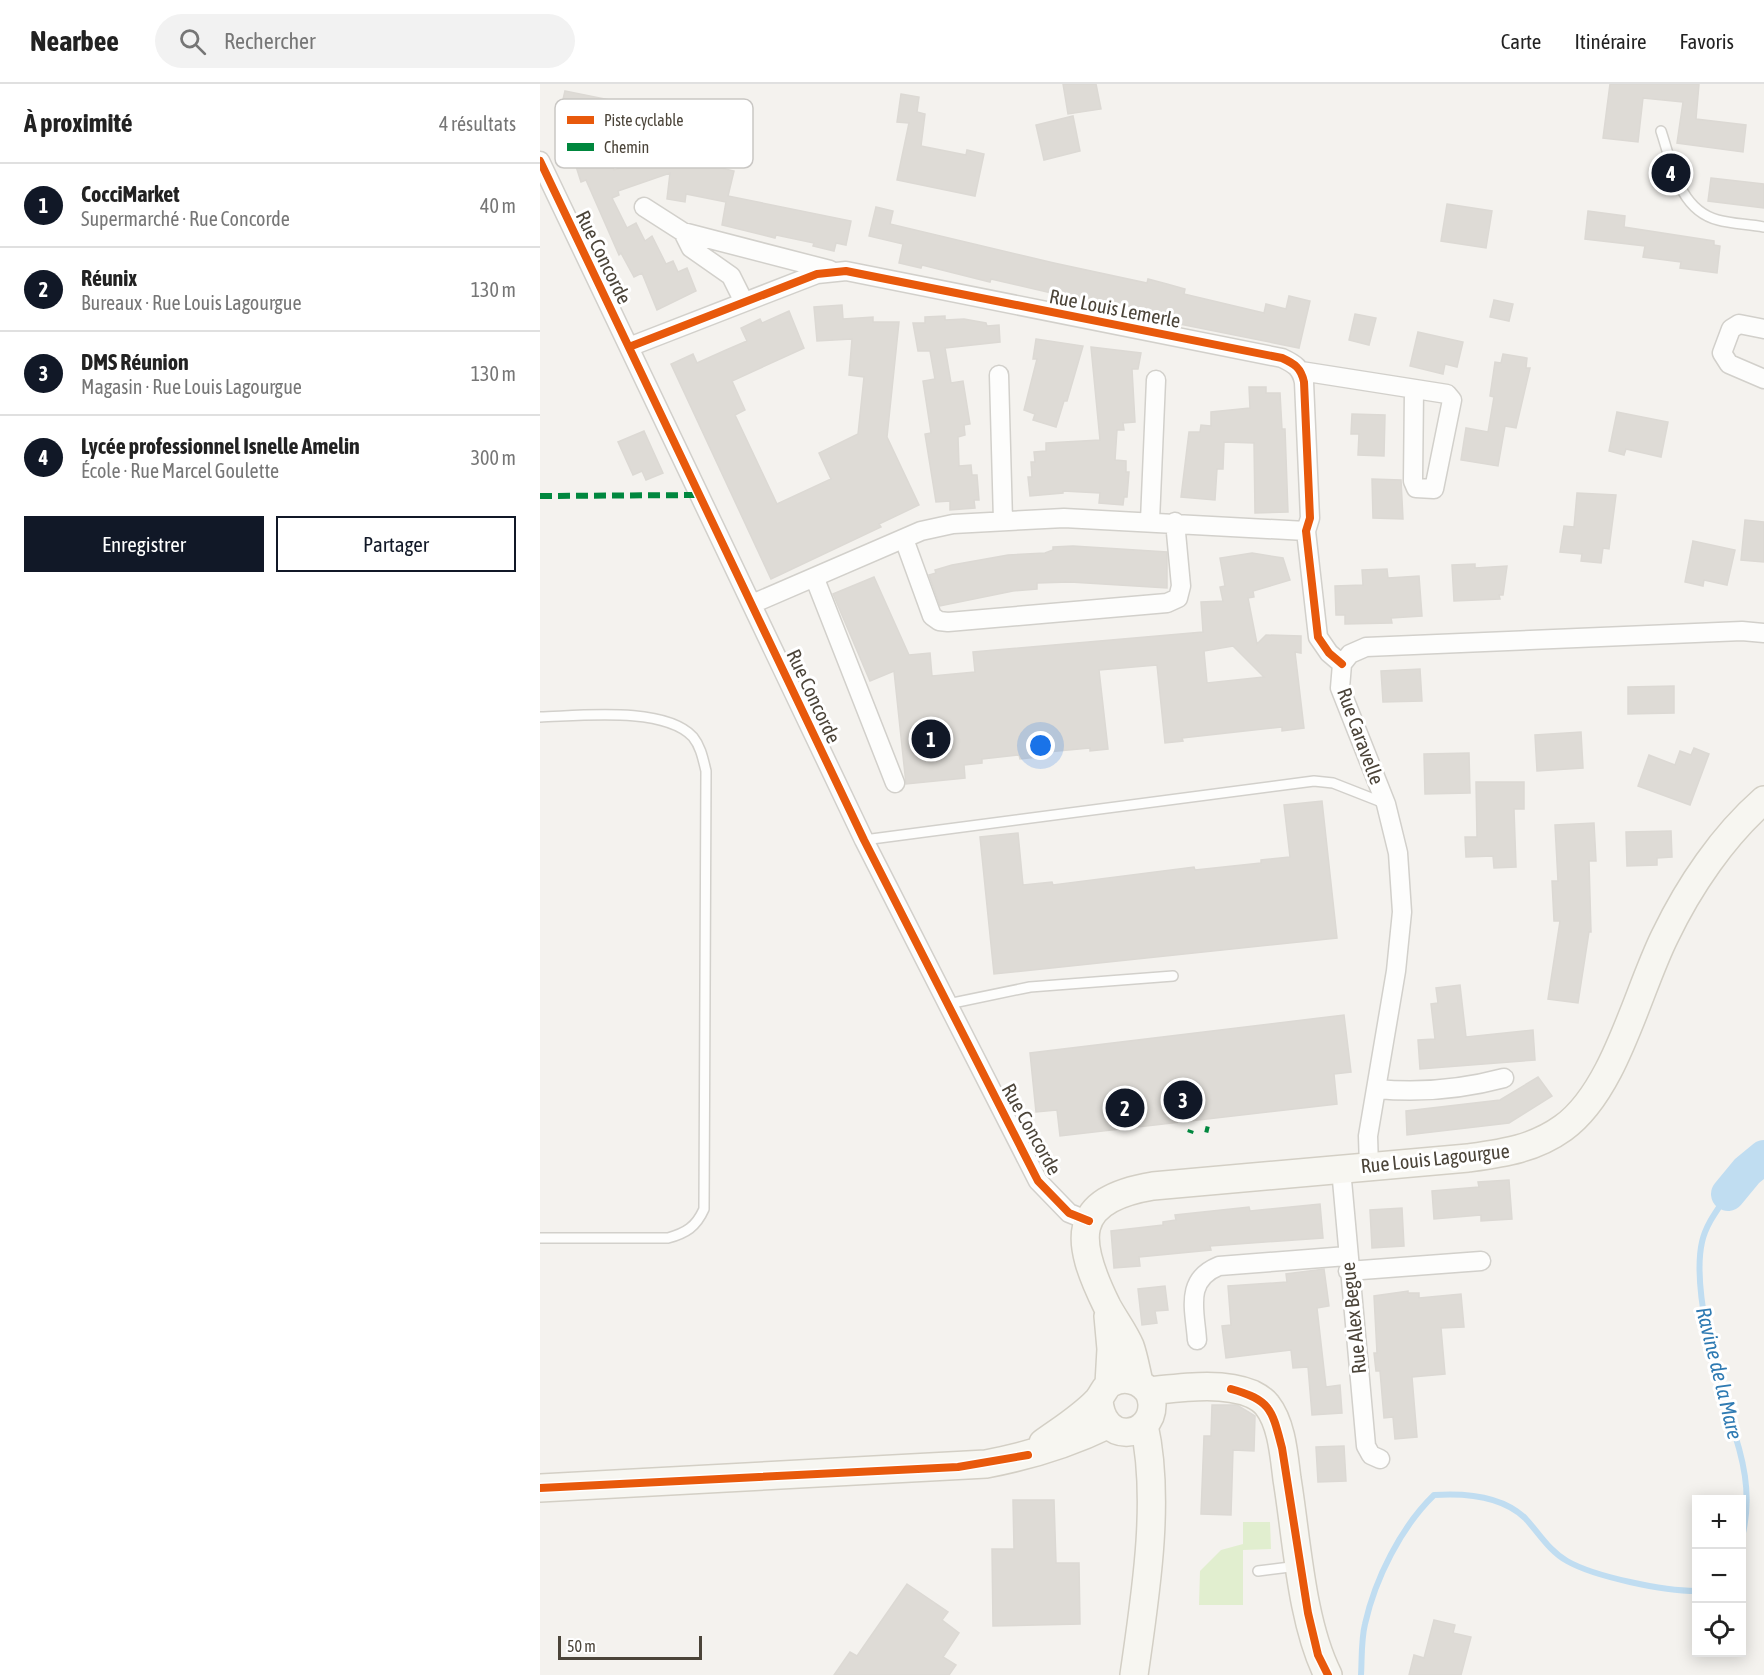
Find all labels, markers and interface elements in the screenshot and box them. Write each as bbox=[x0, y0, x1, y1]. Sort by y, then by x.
search box bbox=[155, 14, 575, 68]
text: Nearbee bbox=[30, 25, 119, 57]
icon: search bbox=[176, 25, 209, 58]
text: Rechercher bbox=[224, 28, 316, 54]
text: Carte bbox=[1501, 29, 1541, 53]
text: Itinéraire bbox=[1574, 29, 1646, 53]
text: Favoris bbox=[1679, 29, 1734, 53]
legend bbox=[555, 99, 753, 168]
text: À proximité bbox=[24, 108, 132, 138]
text: Piste cyclable bbox=[604, 111, 684, 130]
text: 4 résultats bbox=[439, 112, 516, 135]
text: Chemin bbox=[604, 138, 649, 156]
pin: 4 bbox=[1652, 150, 1690, 196]
text: CocciMarket bbox=[81, 181, 180, 207]
text: 1 bbox=[39, 194, 48, 217]
text: 40 m bbox=[480, 194, 516, 217]
text: Supermarché · Rue Concorde bbox=[81, 207, 290, 230]
street label: Rue Concorde bbox=[572, 207, 636, 307]
text: Réunix bbox=[81, 265, 137, 291]
text: 2 bbox=[39, 278, 48, 301]
text: 130 m bbox=[471, 278, 516, 301]
street label: Rue Louis Lemerle bbox=[1047, 284, 1183, 332]
text: Bureaux · Rue Louis Lagourgue bbox=[81, 291, 302, 314]
text: DMS Réunion bbox=[81, 349, 189, 375]
text: 3 bbox=[39, 362, 48, 385]
text: 130 m bbox=[471, 362, 516, 385]
text: Magasin · Rue Louis Lagourgue bbox=[81, 375, 302, 398]
text: Lycée professionnel Isnelle Amelin bbox=[81, 433, 360, 459]
text: 4 bbox=[39, 446, 48, 469]
text: 300 m bbox=[471, 446, 516, 469]
text: École · Rue Marcel Goulette bbox=[81, 459, 279, 482]
button: Enregistrer bbox=[24, 516, 264, 572]
button: Partager bbox=[276, 516, 516, 572]
street label: Rue Concorde bbox=[782, 645, 846, 747]
street label: Rue Caravelle bbox=[1333, 685, 1389, 787]
pin: 1 bbox=[912, 716, 950, 762]
your location bbox=[1026, 731, 1055, 760]
pin: 3 bbox=[1164, 1078, 1202, 1122]
street label: Rue Concorde bbox=[997, 1079, 1067, 1179]
pin: 2 bbox=[1106, 1086, 1144, 1130]
street label: Rue Louis Lagourgue bbox=[1359, 1139, 1511, 1177]
street label: Rue Alex Begue bbox=[1336, 1261, 1370, 1375]
water label: Ravine de la Mare bbox=[1692, 1304, 1748, 1442]
map controls bbox=[1692, 1495, 1746, 1657]
button: + bbox=[1692, 1495, 1746, 1549]
button: − bbox=[1692, 1549, 1746, 1603]
button: locate bbox=[1692, 1603, 1746, 1657]
scale bar bbox=[558, 1633, 702, 1660]
text: 50 m bbox=[567, 1637, 596, 1655]

